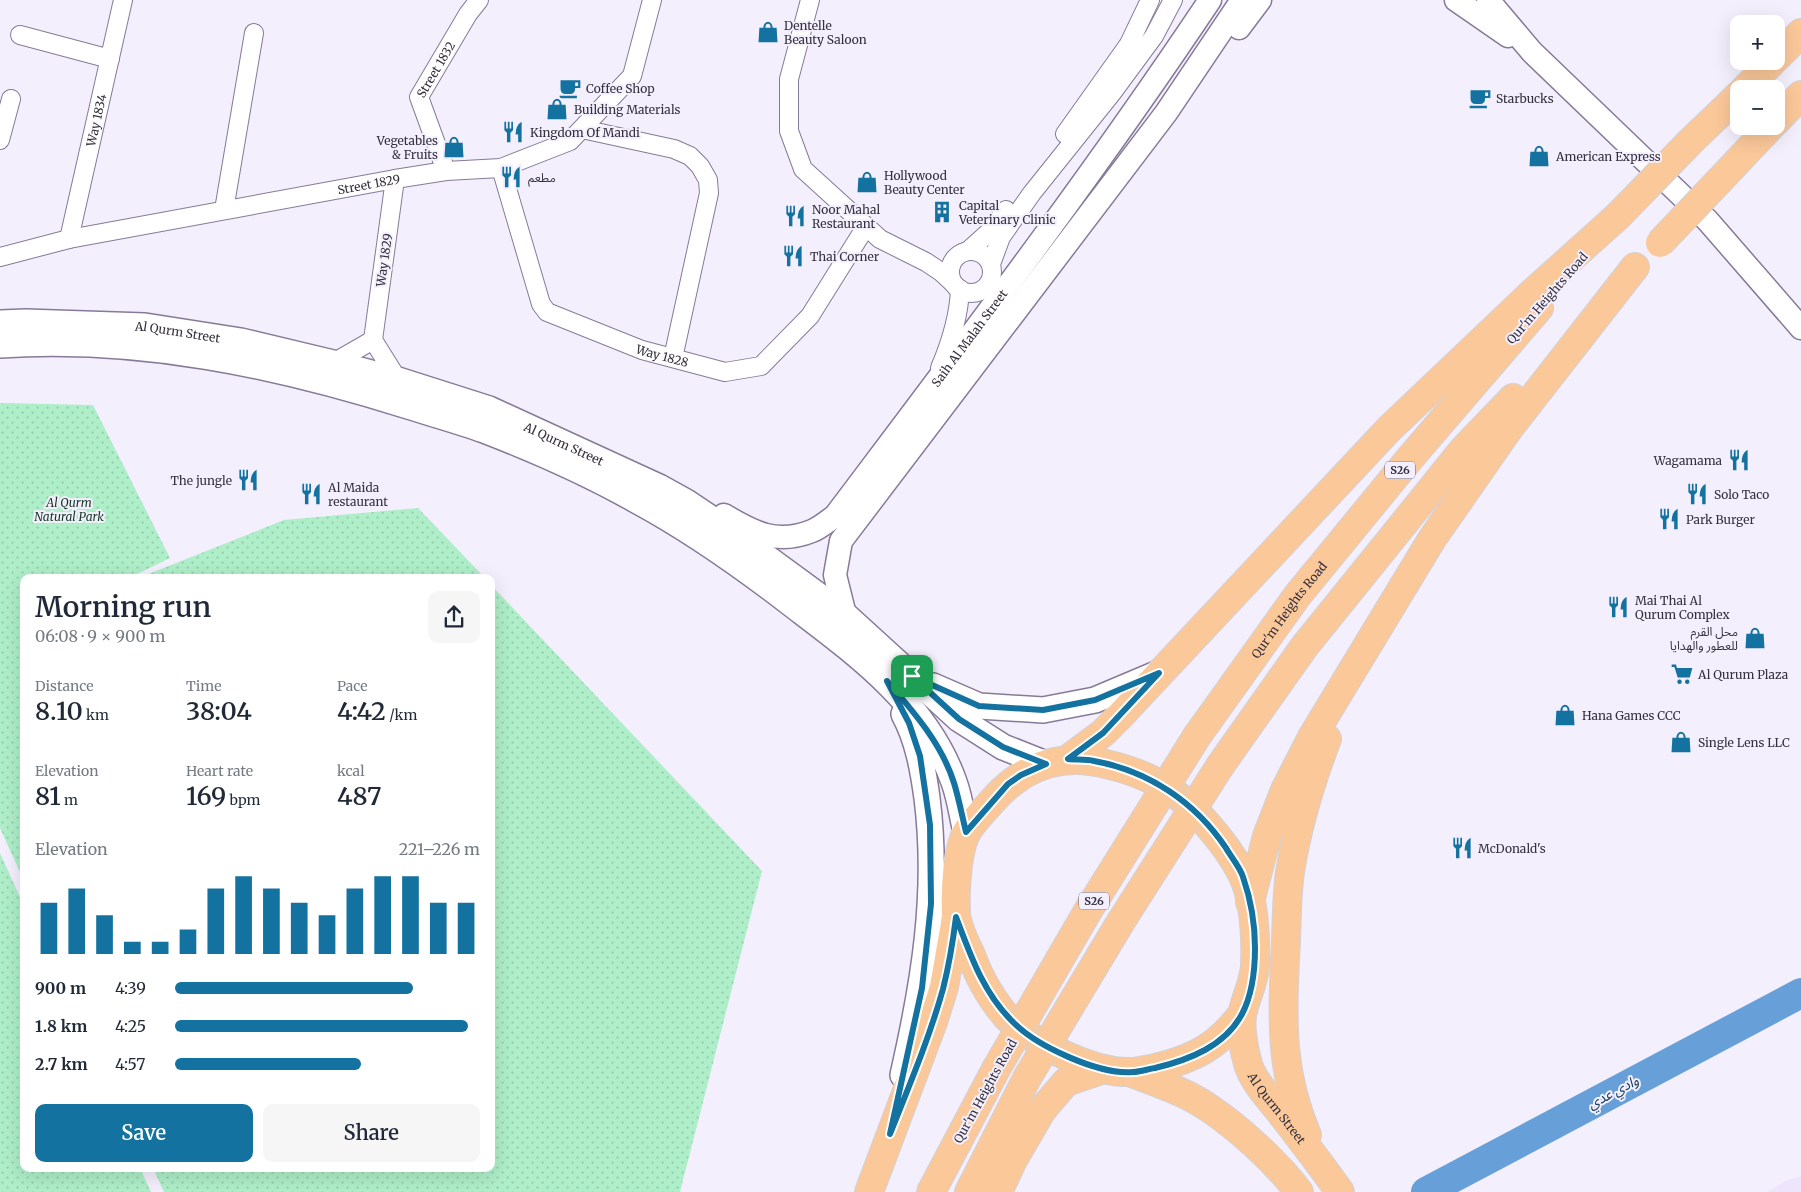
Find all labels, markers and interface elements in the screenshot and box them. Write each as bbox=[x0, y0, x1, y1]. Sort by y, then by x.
map controls bbox=[1730, 15, 1785, 135]
button: + bbox=[1730, 15, 1785, 70]
place label: Dentelle Beauty Saloon bbox=[784, 18, 867, 47]
shop icon: Dentelle Beauty Saloon bbox=[755, 19, 781, 45]
street label: Street 1832 bbox=[413, 38, 458, 100]
cafe icon: Coffee Shop bbox=[557, 75, 583, 101]
button: − bbox=[1730, 80, 1785, 135]
place label: Coffee Shop bbox=[586, 81, 655, 96]
cafe icon: Starbucks bbox=[1467, 85, 1493, 111]
place label: Starbucks bbox=[1496, 91, 1554, 106]
street label: Way 1834 bbox=[82, 92, 109, 149]
shop icon: Building Materials bbox=[544, 96, 570, 122]
place label: Building Materials bbox=[574, 102, 681, 117]
restaurant icon: Kingdom Of Mandi bbox=[500, 119, 526, 145]
place label: Kingdom Of Mandi bbox=[530, 125, 640, 140]
place label: Vegetables & Fruits bbox=[376, 133, 438, 162]
shop icon: Vegetables & Fruits bbox=[441, 134, 467, 160]
shop icon: American Express bbox=[1526, 143, 1552, 169]
place label: American Express bbox=[1555, 149, 1661, 164]
restaurant icon: مطعم bbox=[498, 164, 524, 190]
place label: Hollywood Beauty Center bbox=[884, 168, 965, 197]
shop icon: Hollywood Beauty Center bbox=[854, 169, 880, 195]
place label: مطعم bbox=[528, 170, 556, 187]
street label: Street 1829 bbox=[336, 171, 401, 197]
place label: Capital Veterinary Clinic bbox=[958, 198, 1056, 227]
building icon: Capital Veterinary Clinic bbox=[929, 199, 955, 225]
place label: Noor Mahal Restaurant bbox=[812, 202, 880, 231]
restaurant icon: Noor Mahal Restaurant bbox=[782, 203, 808, 229]
street label: Way 1829 bbox=[373, 232, 395, 289]
restaurant icon: Thai Corner bbox=[780, 243, 806, 269]
place label: Thai Corner bbox=[810, 249, 880, 264]
street label: Qur'm Heights Road bbox=[1503, 249, 1591, 347]
street label: Saih Al Malah Street bbox=[928, 286, 1010, 389]
street label: Al Qurm Street bbox=[134, 318, 222, 345]
street label: Way 1828 bbox=[633, 340, 690, 369]
street label: Al Qurm Street bbox=[521, 418, 607, 468]
restaurant icon: Wagamama bbox=[1726, 447, 1752, 473]
place label: Wagamama bbox=[1653, 453, 1723, 468]
road number: S26 bbox=[1385, 462, 1415, 478]
restaurant icon: The jungle bbox=[235, 467, 261, 493]
place label: The jungle bbox=[170, 473, 232, 488]
place label: Al Maida restaurant bbox=[327, 480, 388, 509]
restaurant icon: Al Maida restaurant bbox=[298, 481, 324, 507]
restaurant icon: Solo Taco bbox=[1684, 481, 1710, 507]
place label: Solo Taco bbox=[1714, 487, 1769, 502]
park label: Al Qurm Natural Park bbox=[34, 495, 104, 524]
restaurant icon: Park Burger bbox=[1656, 506, 1682, 532]
place label: Park Burger bbox=[1686, 512, 1756, 527]
street label: Qur'm Heights Road bbox=[1248, 559, 1330, 661]
text: Morning run bbox=[35, 589, 211, 625]
button: share bbox=[428, 591, 480, 643]
place label: Mai Thai Al Qurum Complex bbox=[1635, 593, 1731, 622]
restaurant icon: Mai Thai Al Qurum Complex bbox=[1605, 594, 1631, 620]
place label: محل القرم للعطور والهدايا bbox=[1670, 624, 1738, 653]
shop icon: محل القرم للعطور والهدايا bbox=[1742, 625, 1768, 651]
text: 06:08 · 9 × 900 m bbox=[35, 626, 165, 646]
pin bbox=[891, 655, 933, 697]
supermarket icon: Al Qurum Plaza bbox=[1669, 661, 1695, 687]
icon: arrive bbox=[898, 662, 926, 690]
place label: Al Qurum Plaza bbox=[1697, 667, 1789, 682]
text: Distance bbox=[35, 677, 94, 695]
text: Time bbox=[186, 677, 222, 695]
text: Pace bbox=[337, 677, 368, 695]
text: 8.10 bbox=[35, 695, 83, 727]
text: 38:04 bbox=[186, 695, 252, 727]
text: 4:42 bbox=[337, 695, 386, 727]
shop icon: Hana Games CCC bbox=[1552, 702, 1578, 728]
text: km bbox=[83, 706, 109, 724]
text: /km bbox=[386, 706, 417, 724]
place label: Hana Games CCC bbox=[1582, 708, 1681, 723]
shop icon: Single Lens LLC bbox=[1668, 729, 1694, 755]
place label: Single Lens LLC bbox=[1698, 735, 1790, 750]
text: Elevation bbox=[35, 762, 99, 780]
text: Heart rate bbox=[186, 762, 253, 780]
text: kcal bbox=[337, 762, 365, 780]
text: 81 bbox=[35, 780, 61, 812]
text: 169 bbox=[186, 780, 226, 812]
text: 487 bbox=[337, 780, 382, 812]
text: m bbox=[61, 791, 78, 809]
text: bpm bbox=[226, 791, 260, 809]
restaurant icon: McDonald's bbox=[1449, 835, 1475, 861]
text: Elevation bbox=[35, 839, 108, 859]
text: 221–226 m bbox=[399, 839, 480, 859]
place label: McDonald's bbox=[1478, 841, 1546, 856]
road number: S26 bbox=[1079, 892, 1109, 909]
text: 900 m bbox=[35, 978, 86, 998]
text: 4:39 bbox=[115, 978, 146, 998]
text: 1.8 km bbox=[35, 1016, 87, 1036]
text: 4:25 bbox=[115, 1016, 146, 1036]
street label: Qur'm Heights Road bbox=[950, 1036, 1020, 1146]
text: 2.7 km bbox=[35, 1054, 88, 1074]
text: 4:57 bbox=[115, 1054, 145, 1074]
street label: Al Qurm Street bbox=[1245, 1069, 1309, 1147]
water label: وادي عدي bbox=[1584, 1071, 1643, 1115]
button: Save bbox=[35, 1104, 253, 1162]
button: Share bbox=[263, 1104, 480, 1162]

